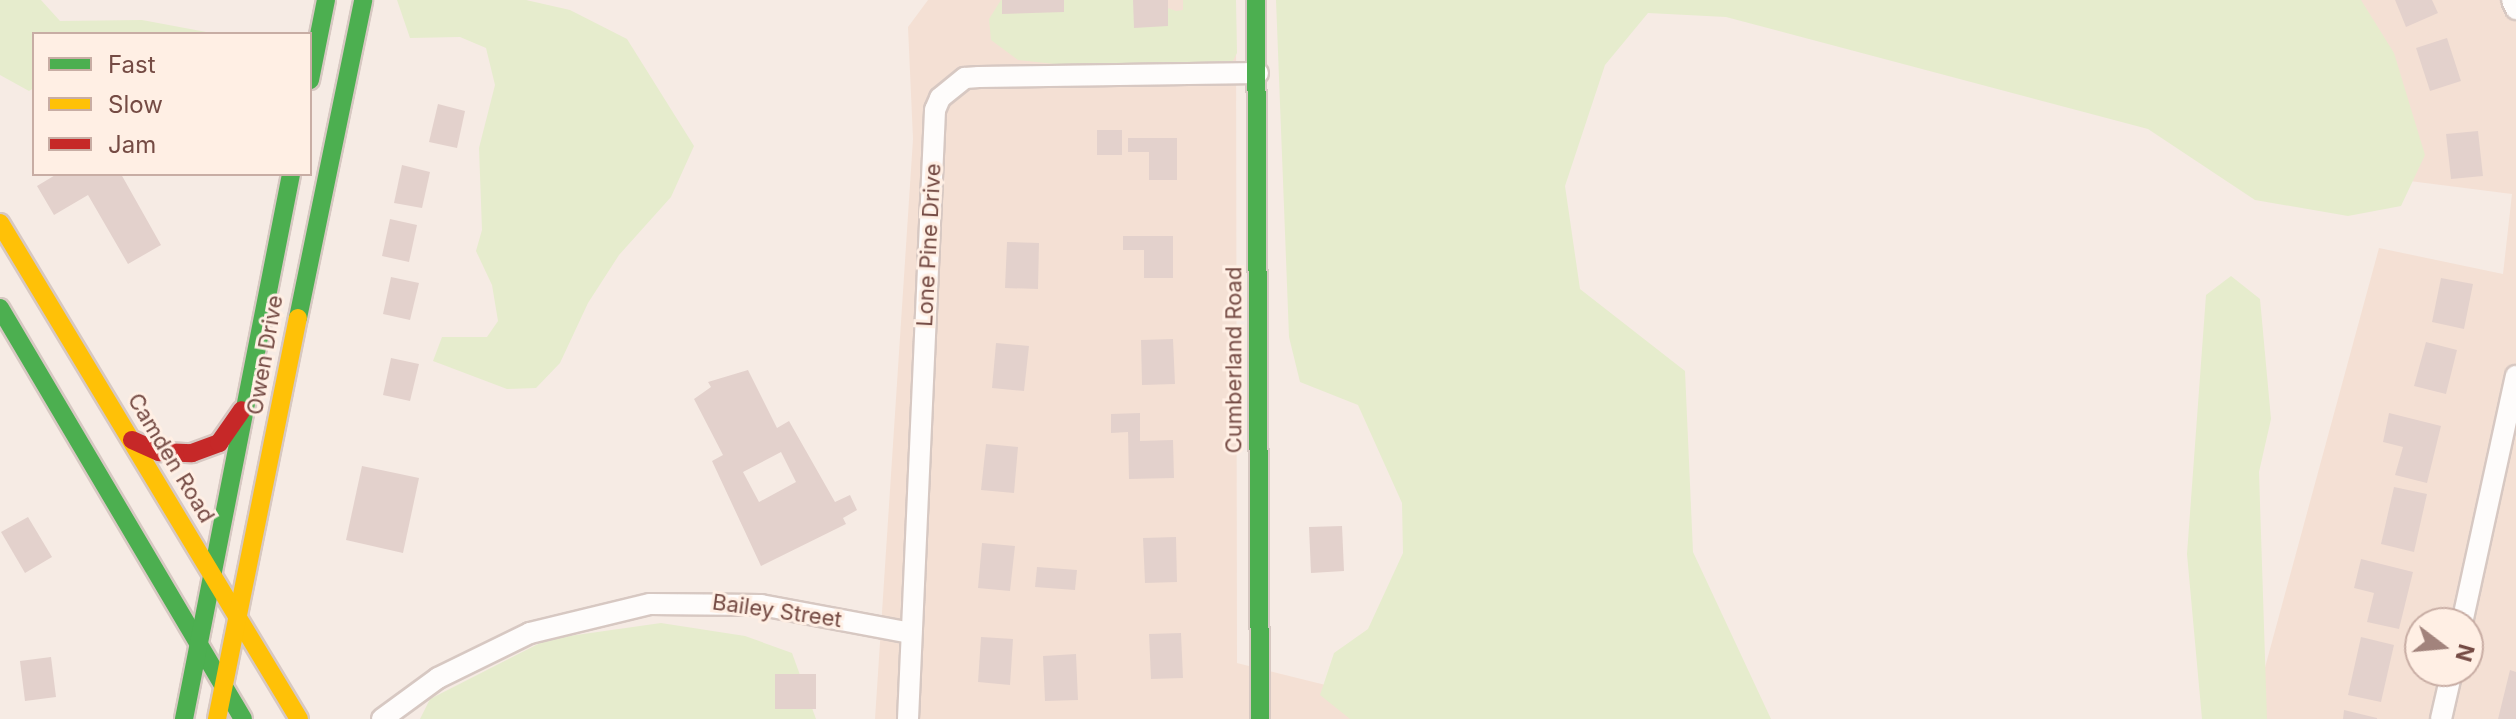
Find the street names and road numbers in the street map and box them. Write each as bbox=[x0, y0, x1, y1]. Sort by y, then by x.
street label: Lone Pine Drive bbox=[912, 163, 946, 327]
street label: Cumberland Road bbox=[1221, 267, 1247, 453]
street label: Owen Drive bbox=[241, 293, 289, 417]
street label: Camden Road bbox=[122, 389, 220, 527]
street label: Bailey Street bbox=[711, 589, 843, 633]

